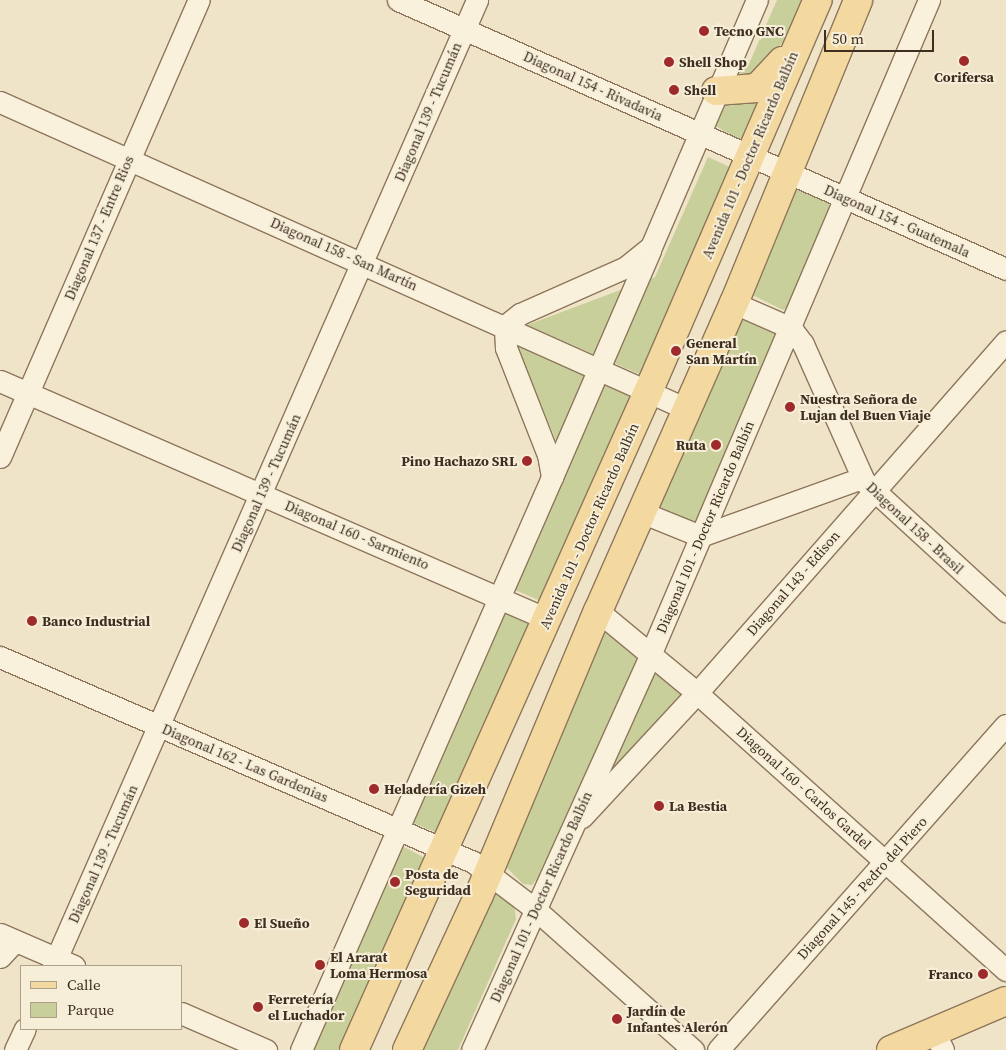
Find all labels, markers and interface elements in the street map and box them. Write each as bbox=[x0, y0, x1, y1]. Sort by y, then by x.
scale bar bbox=[826, 20, 936, 52]
place label: Tecno GNC bbox=[714, 23, 784, 39]
marker: Tecno GNC bbox=[698, 25, 710, 37]
text: 50 m bbox=[832, 28, 864, 49]
street label: Diagonal 139 - Tucumán bbox=[391, 40, 465, 184]
street label: Diagonal 154 - Rivadavia bbox=[521, 48, 665, 124]
street label: Avenida 101 - Doctor Ricardo Balbín bbox=[699, 49, 801, 261]
place label: Shell Shop bbox=[679, 54, 747, 70]
marker: Corifersa bbox=[958, 55, 970, 67]
marker: Shell Shop bbox=[663, 56, 675, 68]
place label: Corifersa bbox=[934, 69, 994, 85]
place label: Shell bbox=[684, 82, 716, 98]
marker: Shell bbox=[668, 84, 680, 96]
street label: Diagonal 137 - Entre Rios bbox=[61, 153, 137, 303]
street label: Diagonal 154 - Guatemala bbox=[821, 181, 973, 261]
street label: Diagonal 158 - San Martín bbox=[268, 214, 420, 294]
place label: General San Martín bbox=[686, 335, 757, 368]
marker: General San Martín bbox=[670, 345, 682, 357]
place label: Nuestra Señora de Lujan del Buen Viaje bbox=[800, 391, 931, 424]
marker: Nuestra Señora de Lujan del Buen Viaje bbox=[784, 401, 796, 413]
street label: Diagonal 139 - Tucumán bbox=[228, 411, 304, 555]
street label: Diagonal 101 - Doctor Ricardo Balbín bbox=[652, 418, 758, 636]
street label: Avenida 101 - Doctor Ricardo Balbín bbox=[536, 420, 642, 632]
place label: Ruta bbox=[676, 437, 706, 453]
marker: Ruta bbox=[710, 439, 722, 451]
place label: Pino Hachazo SRL bbox=[401, 453, 517, 469]
marker: Pino Hachazo SRL bbox=[521, 455, 533, 467]
street label: Diagonal 158 - Brasil bbox=[863, 479, 967, 577]
street label: Diagonal 160 - Sarmiento bbox=[282, 497, 432, 573]
street label: Diagonal 143 - Edison bbox=[743, 527, 843, 639]
place label: Banco Industrial bbox=[42, 613, 150, 629]
marker: Banco Industrial bbox=[26, 615, 38, 627]
street label: Diagonal 162 - Las Gardenias bbox=[159, 720, 331, 806]
street label: Diagonal 160 - Carlos Gardel bbox=[733, 723, 875, 853]
place label: Heladería Gizeh bbox=[384, 781, 486, 797]
street label: Diagonal 139 - Tucumán bbox=[65, 782, 141, 926]
marker: Heladería Gizeh bbox=[368, 783, 380, 795]
street label: Diagonal 101 - Doctor Ricardo Balbín bbox=[487, 789, 595, 1005]
place label: La Bestia bbox=[669, 798, 727, 814]
marker: La Bestia bbox=[653, 800, 665, 812]
street label: Diagonal 145 - Pedro del Piero bbox=[793, 813, 931, 963]
place label: Posta de Seguridad bbox=[405, 866, 471, 899]
marker: Posta de Seguridad bbox=[389, 876, 401, 888]
place label: El Sueño bbox=[254, 915, 310, 931]
marker: El Sueño bbox=[238, 917, 250, 929]
place label: El Ararat Loma Hermosa bbox=[330, 949, 428, 982]
marker: El Ararat Loma Hermosa bbox=[314, 959, 326, 971]
legend bbox=[20, 965, 182, 1030]
place label: Franco bbox=[928, 966, 973, 982]
marker: Franco bbox=[977, 968, 989, 980]
text: Calle bbox=[67, 974, 101, 995]
place label: Ferretería el Luchador bbox=[268, 991, 345, 1024]
text: Parque bbox=[67, 999, 114, 1020]
marker: Ferretería el Luchador bbox=[252, 1001, 264, 1013]
place label: Jardín de Infantes Alerón bbox=[627, 1003, 728, 1036]
marker: Jardín de Infantes Alerón bbox=[611, 1013, 623, 1025]

